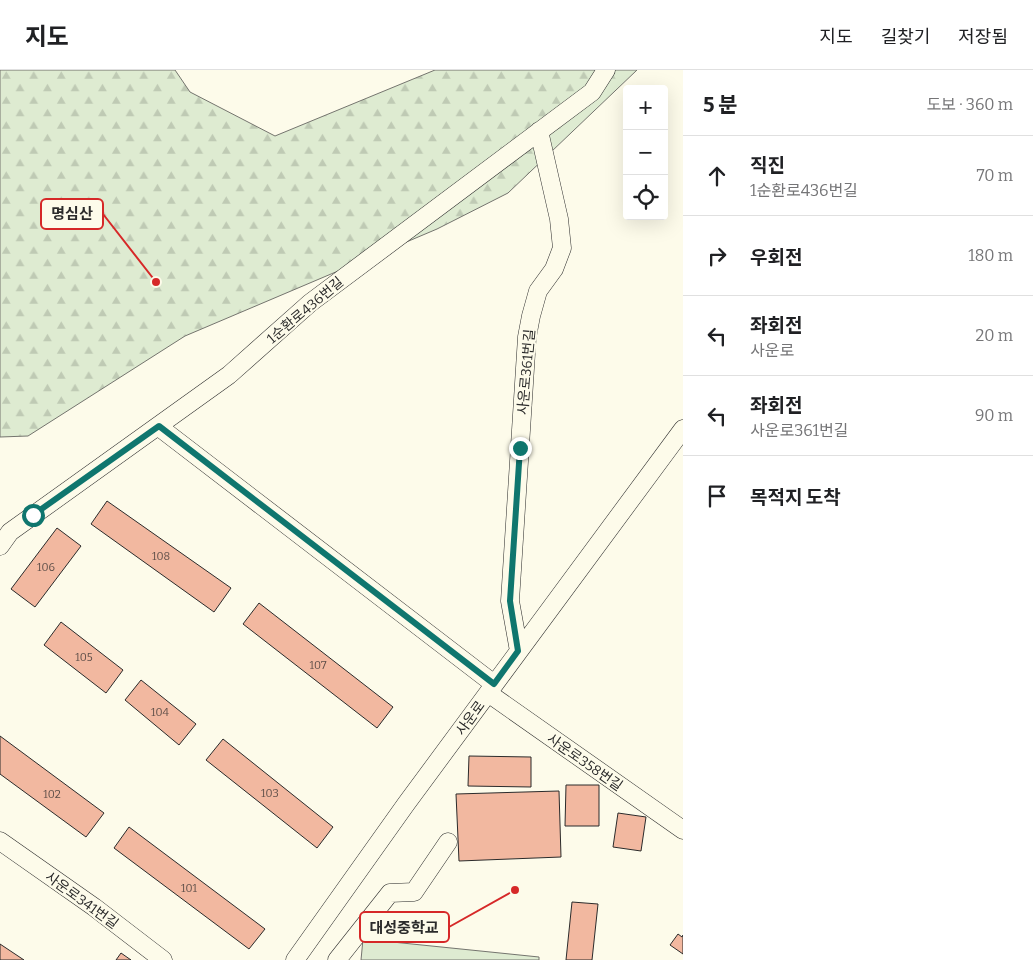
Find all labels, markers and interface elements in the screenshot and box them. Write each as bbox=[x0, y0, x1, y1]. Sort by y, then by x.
text: 지도 bbox=[25, 23, 69, 51]
text: 지도 bbox=[820, 26, 853, 48]
text: 길찾기 bbox=[881, 26, 930, 48]
text: 저장됨 bbox=[958, 26, 1008, 48]
map controls bbox=[623, 85, 668, 220]
button: + bbox=[623, 85, 668, 130]
text: 5 분 bbox=[703, 92, 738, 118]
text: 도보 · 360 m bbox=[927, 95, 1013, 114]
button: − bbox=[623, 130, 668, 175]
text: 직진 bbox=[750, 154, 785, 177]
icon: ahead bbox=[703, 162, 731, 190]
text: 70 m bbox=[977, 166, 1013, 185]
button: locate bbox=[623, 175, 668, 220]
text: 1순환로436번길 bbox=[750, 181, 858, 200]
callout: 명심산 bbox=[41, 199, 103, 229]
text: 명심산 bbox=[51, 205, 93, 223]
icon: right bbox=[703, 242, 731, 270]
text: 우회전 bbox=[750, 246, 802, 269]
text: 180 m bbox=[968, 246, 1013, 265]
street label: 1순환로436번길 bbox=[264, 274, 347, 347]
text: 좌회전 bbox=[750, 314, 802, 337]
icon: left bbox=[703, 322, 731, 350]
text: 20 m bbox=[976, 326, 1013, 345]
street label: 사운로361번길 bbox=[514, 328, 539, 416]
text: 사운로 bbox=[750, 341, 794, 360]
text: 좌회전 bbox=[750, 394, 802, 417]
icon: left bbox=[703, 402, 731, 430]
text: 90 m bbox=[975, 406, 1013, 425]
text: 사운로361번길 bbox=[750, 421, 848, 440]
route end bbox=[509, 437, 532, 460]
icon: arrive bbox=[703, 482, 731, 510]
text: 목적지 도착 bbox=[750, 486, 841, 509]
route start bbox=[22, 504, 45, 527]
house number: 108 bbox=[152, 550, 170, 563]
house number: 106 bbox=[37, 561, 55, 574]
house number: 105 bbox=[75, 651, 93, 664]
house number: 107 bbox=[309, 659, 327, 672]
street label: 사운로 bbox=[452, 698, 489, 739]
house number: 104 bbox=[151, 706, 170, 719]
street label: 사운로358번길 bbox=[544, 730, 626, 795]
house number: 103 bbox=[261, 787, 279, 800]
house number: 102 bbox=[43, 788, 61, 801]
street label: 사운로341번길 bbox=[42, 868, 122, 933]
house number: 101 bbox=[181, 882, 198, 895]
callout: 대성중학교 bbox=[360, 912, 449, 942]
text: 대성중학교 bbox=[369, 919, 439, 937]

